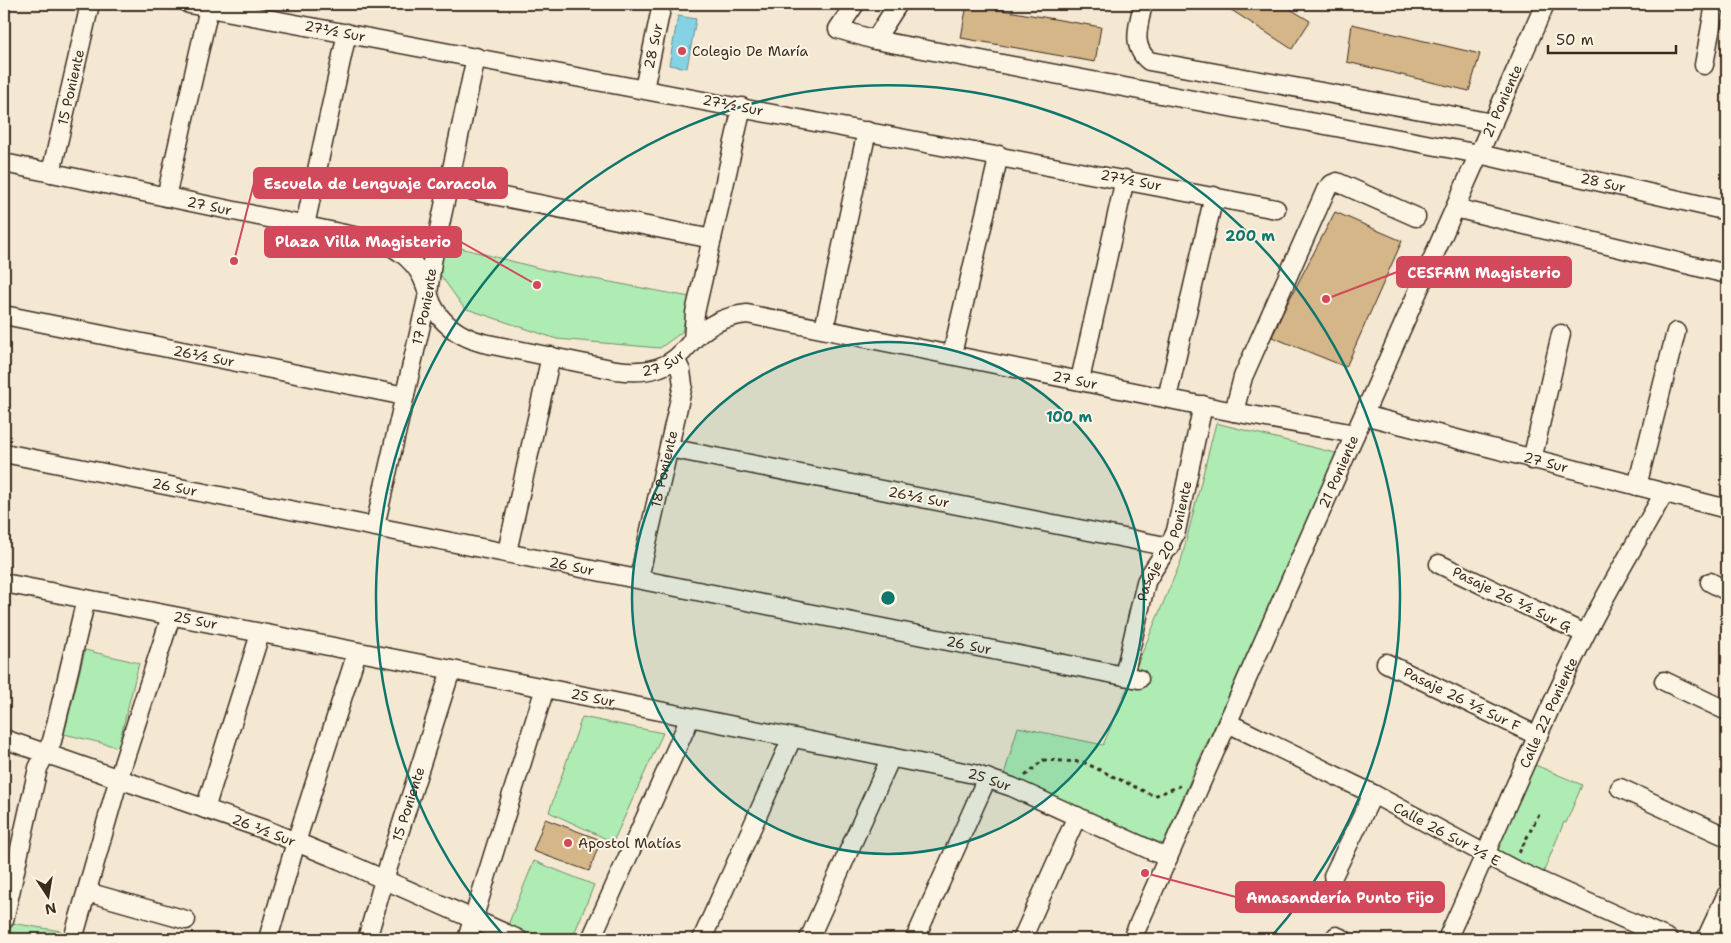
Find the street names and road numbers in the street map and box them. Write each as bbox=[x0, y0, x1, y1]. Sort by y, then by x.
street label: 27½ Sur bbox=[303, 16, 367, 46]
street label: 28 Sur bbox=[640, 21, 667, 70]
street label: 15 Poniente bbox=[53, 48, 88, 127]
street label: 21 Poniente bbox=[1478, 62, 1526, 140]
street label: 27½ Sur bbox=[701, 90, 765, 120]
street label: 27½ Sur bbox=[1099, 165, 1163, 195]
street label: 28 Sur bbox=[1579, 169, 1628, 197]
street label: 27 Sur bbox=[185, 192, 234, 219]
street label: 17 Poniente bbox=[408, 267, 440, 347]
street label: 26½ Sur bbox=[172, 341, 237, 371]
street label: 27 Sur bbox=[641, 346, 689, 380]
street label: 27 Sur bbox=[1051, 367, 1100, 393]
street label: 18 Poniente bbox=[646, 428, 681, 509]
street label: 21 Poniente bbox=[1314, 432, 1362, 511]
street label: 27 Sur bbox=[1522, 448, 1571, 477]
street label: 26 Sur bbox=[150, 474, 199, 500]
street label: Pasaje 20 Poniente bbox=[1133, 479, 1196, 603]
street label: 26½ Sur bbox=[887, 482, 952, 512]
street label: 26 Sur bbox=[548, 553, 596, 579]
street label: Pasaje 26 ½ Sur G bbox=[1450, 562, 1575, 636]
street label: 25 Sur bbox=[172, 607, 220, 633]
street label: 26 Sur bbox=[945, 632, 994, 659]
street label: Calle 22 Poniente bbox=[1515, 654, 1582, 771]
street label: Pasaje 26 ½ Sur F bbox=[1401, 663, 1523, 735]
street label: 25 Sur bbox=[569, 684, 617, 711]
street label: 25 Sur bbox=[966, 764, 1014, 795]
street label: 15 Poniente bbox=[388, 765, 429, 844]
street label: Calle 26 Sur ½ E bbox=[1390, 798, 1504, 870]
street label: 26 ½ Sur bbox=[229, 810, 299, 851]

